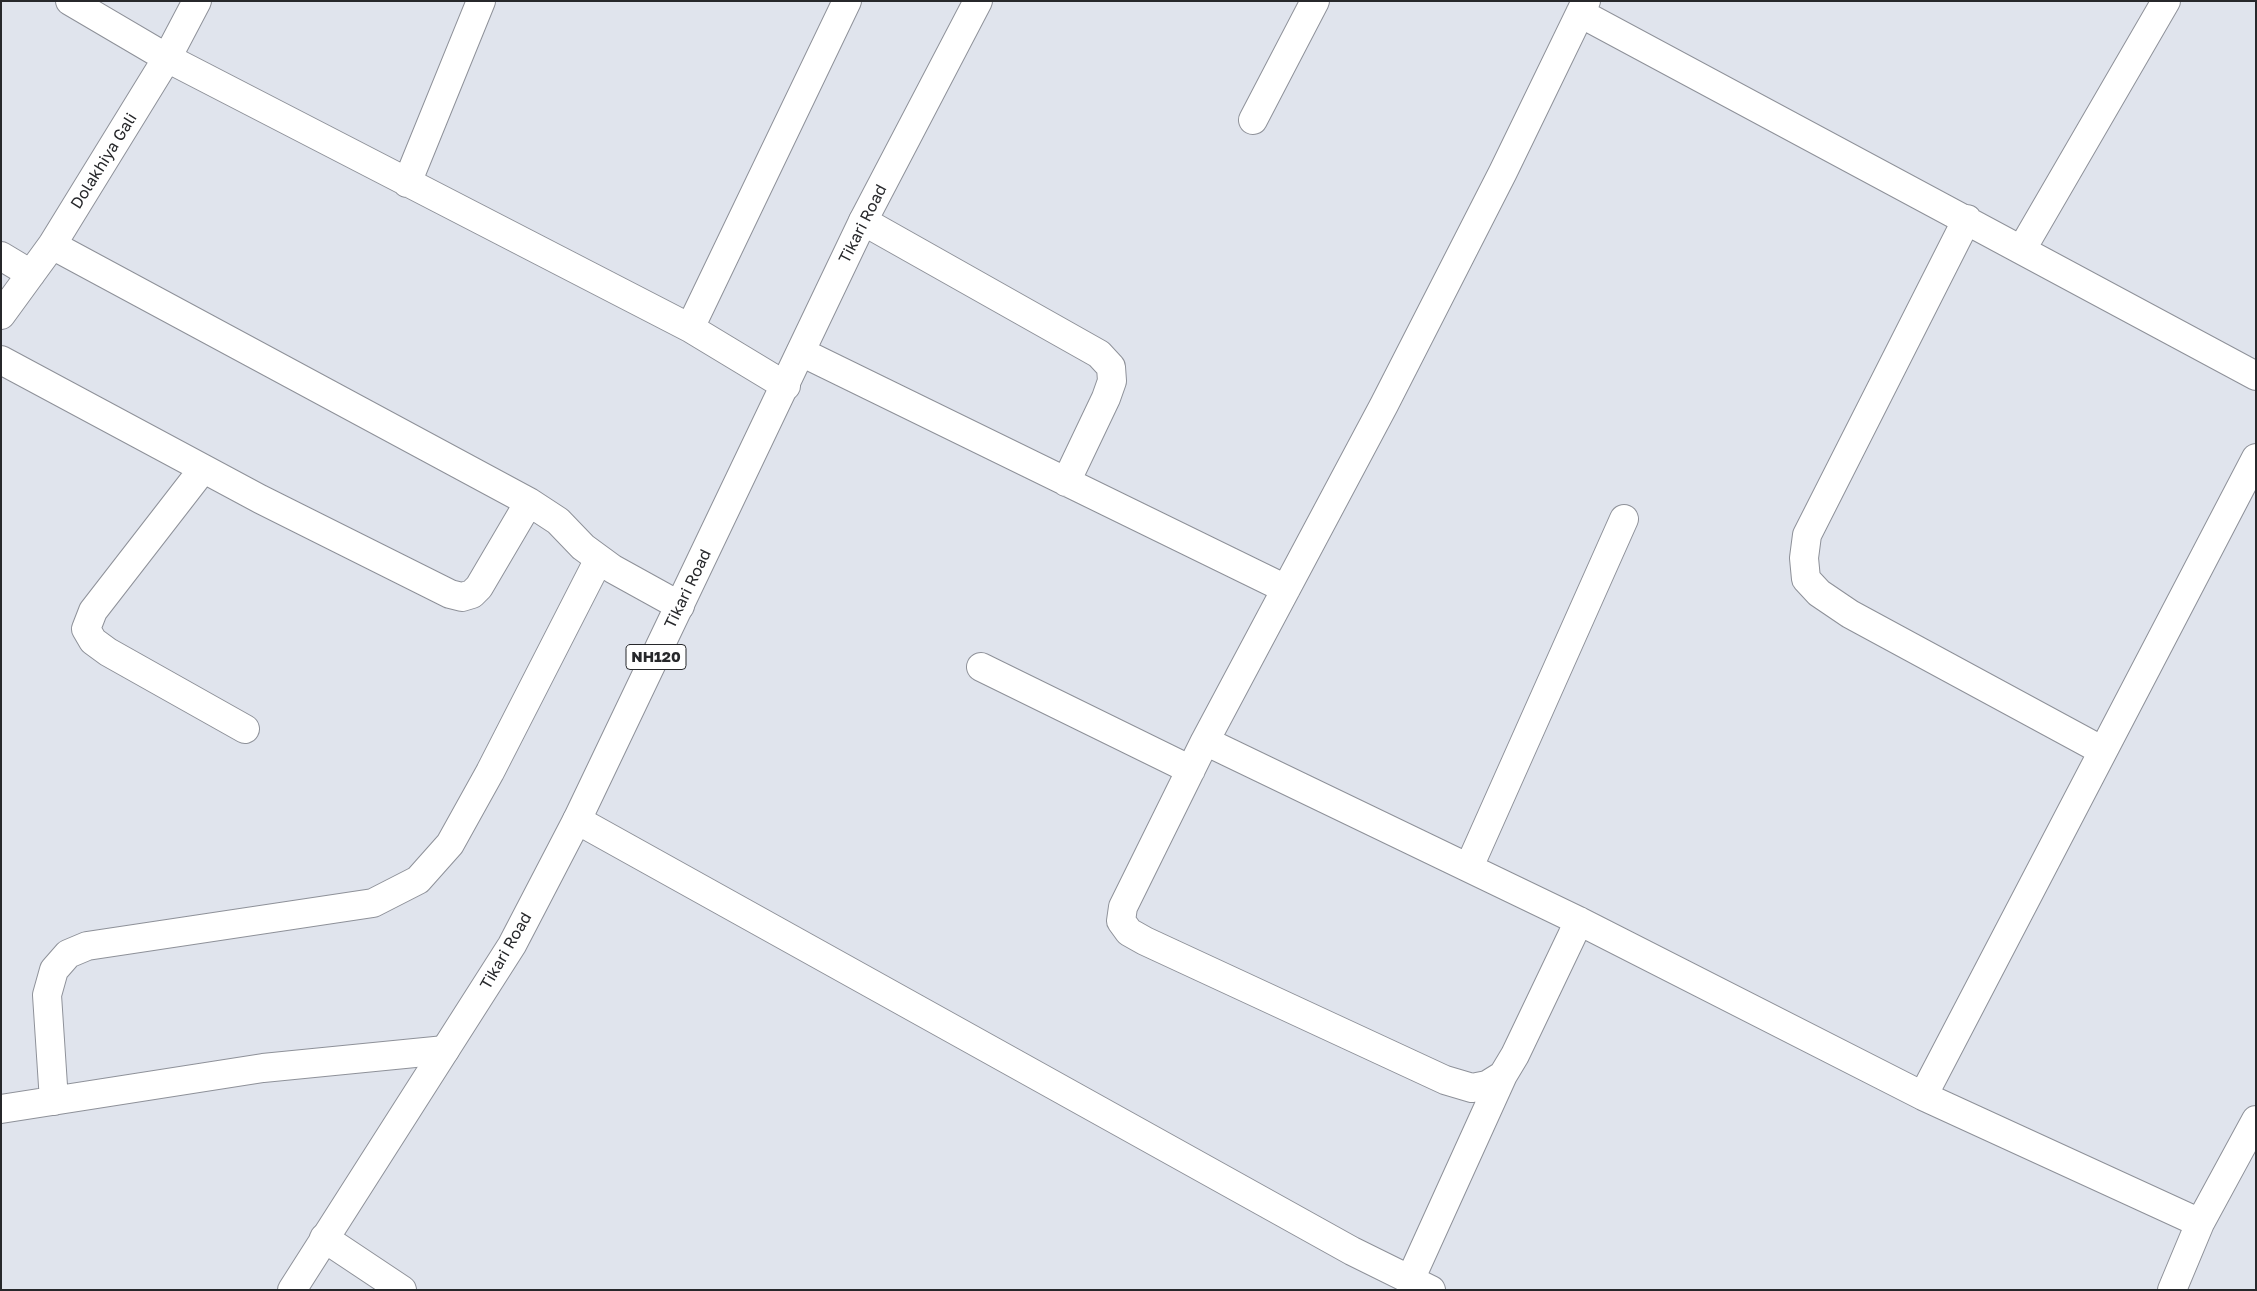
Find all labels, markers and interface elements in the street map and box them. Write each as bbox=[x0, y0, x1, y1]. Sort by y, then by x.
street label: Dolakhiya Gali bbox=[67, 110, 141, 212]
street label: Tikari Road bbox=[835, 181, 891, 267]
street label: Tikari Road bbox=[661, 546, 715, 632]
road number: NH120 bbox=[626, 644, 686, 670]
street label: Tikari Road bbox=[476, 909, 536, 993]

